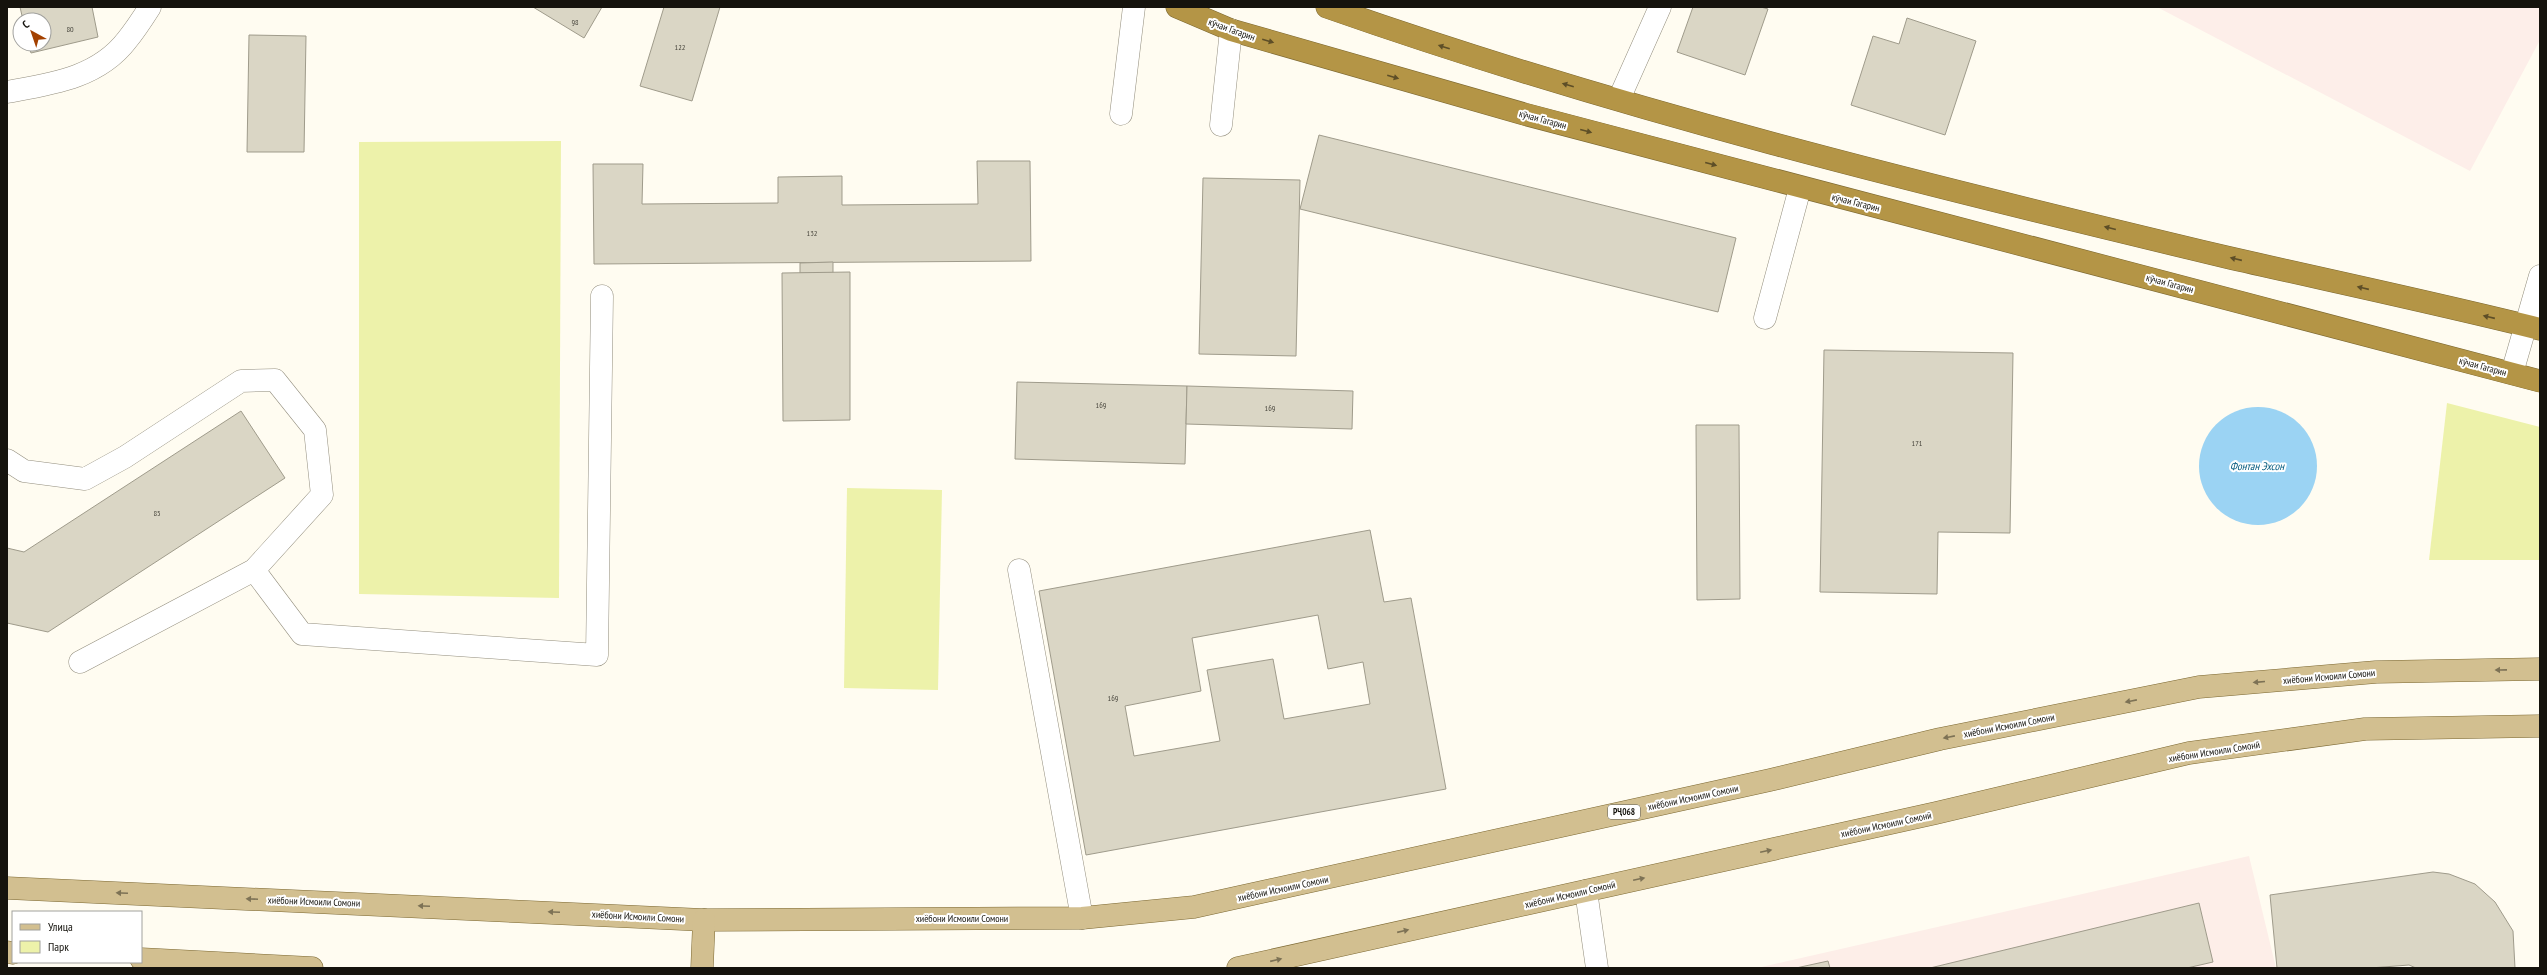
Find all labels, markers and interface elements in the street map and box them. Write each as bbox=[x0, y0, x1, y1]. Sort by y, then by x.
north arrow bbox=[12, 12, 52, 52]
street label: кӯчаи Гагарин bbox=[1207, 15, 1257, 44]
text: С bbox=[19, 17, 32, 31]
house number: 98 bbox=[571, 17, 579, 27]
house number: 80 bbox=[66, 24, 74, 34]
one-way arrow bbox=[1262, 38, 1274, 44]
house number: 122 bbox=[675, 42, 686, 52]
one-way arrow bbox=[1437, 44, 1449, 50]
one-way arrow bbox=[1387, 74, 1399, 80]
one-way arrow bbox=[1562, 82, 1574, 88]
street label: кӯчаи Гагарин bbox=[1518, 107, 1568, 132]
one-way arrow bbox=[1580, 128, 1592, 134]
one-way arrow bbox=[1706, 161, 1718, 167]
street label: кӯчаи Гагарин bbox=[1831, 190, 1881, 215]
one-way arrow bbox=[2103, 225, 2115, 231]
house number: 132 bbox=[807, 228, 818, 238]
one-way arrow bbox=[2230, 255, 2242, 261]
street label: кӯчаи Гагарин bbox=[2145, 271, 2195, 296]
one-way arrow bbox=[2356, 285, 2368, 291]
one-way arrow bbox=[2483, 314, 2496, 320]
street label: кӯчаи Гагарин bbox=[2458, 354, 2508, 379]
house number: 169 bbox=[1096, 400, 1107, 410]
house number: 169 bbox=[1265, 403, 1276, 413]
house number: 171 bbox=[1912, 438, 1923, 448]
water label: Фонтан Эхсон bbox=[2230, 459, 2285, 473]
house number: 85 bbox=[153, 508, 161, 518]
street label: хиёбони Исмоили Сомони bbox=[2282, 666, 2376, 687]
one-way arrow bbox=[2495, 666, 2507, 673]
one-way arrow bbox=[2253, 678, 2265, 685]
house number: 169 bbox=[1108, 693, 1119, 703]
one-way arrow bbox=[2125, 698, 2137, 704]
street label: хиёбони Исмоили Сомони bbox=[1962, 710, 2056, 741]
one-way arrow bbox=[1943, 734, 1955, 740]
street label: хиёбони Исмоили Сомонӣ bbox=[2167, 738, 2261, 765]
street label: хиёбони Исмоили Сомони bbox=[1646, 782, 1740, 813]
road number: РҶ068 bbox=[1608, 805, 1640, 819]
street label: хиёбони Исмоили Сомонӣ bbox=[1839, 809, 1933, 840]
one-way arrow bbox=[1760, 847, 1773, 853]
street label: хиёбони Исмоили Сомони bbox=[1236, 873, 1330, 904]
one-way arrow bbox=[1633, 875, 1646, 881]
street label: хиёбони Исмоили Сомонӣ bbox=[1524, 878, 1617, 911]
one-way arrow bbox=[115, 890, 128, 896]
street label: хиёбони Исмоили Сомони bbox=[268, 893, 360, 910]
one-way arrow bbox=[246, 895, 258, 902]
one-way arrow bbox=[417, 903, 430, 909]
one-way arrow bbox=[548, 908, 560, 915]
street label: хиёбони Исмоили Сомони bbox=[591, 908, 685, 925]
legend bbox=[12, 911, 142, 963]
street label: хиёбони Исмоили Сомони bbox=[916, 912, 1008, 925]
text: Улица bbox=[48, 919, 73, 934]
one-way arrow bbox=[1397, 928, 1409, 934]
text: Парк bbox=[48, 939, 69, 954]
one-way arrow bbox=[1270, 956, 1282, 962]

